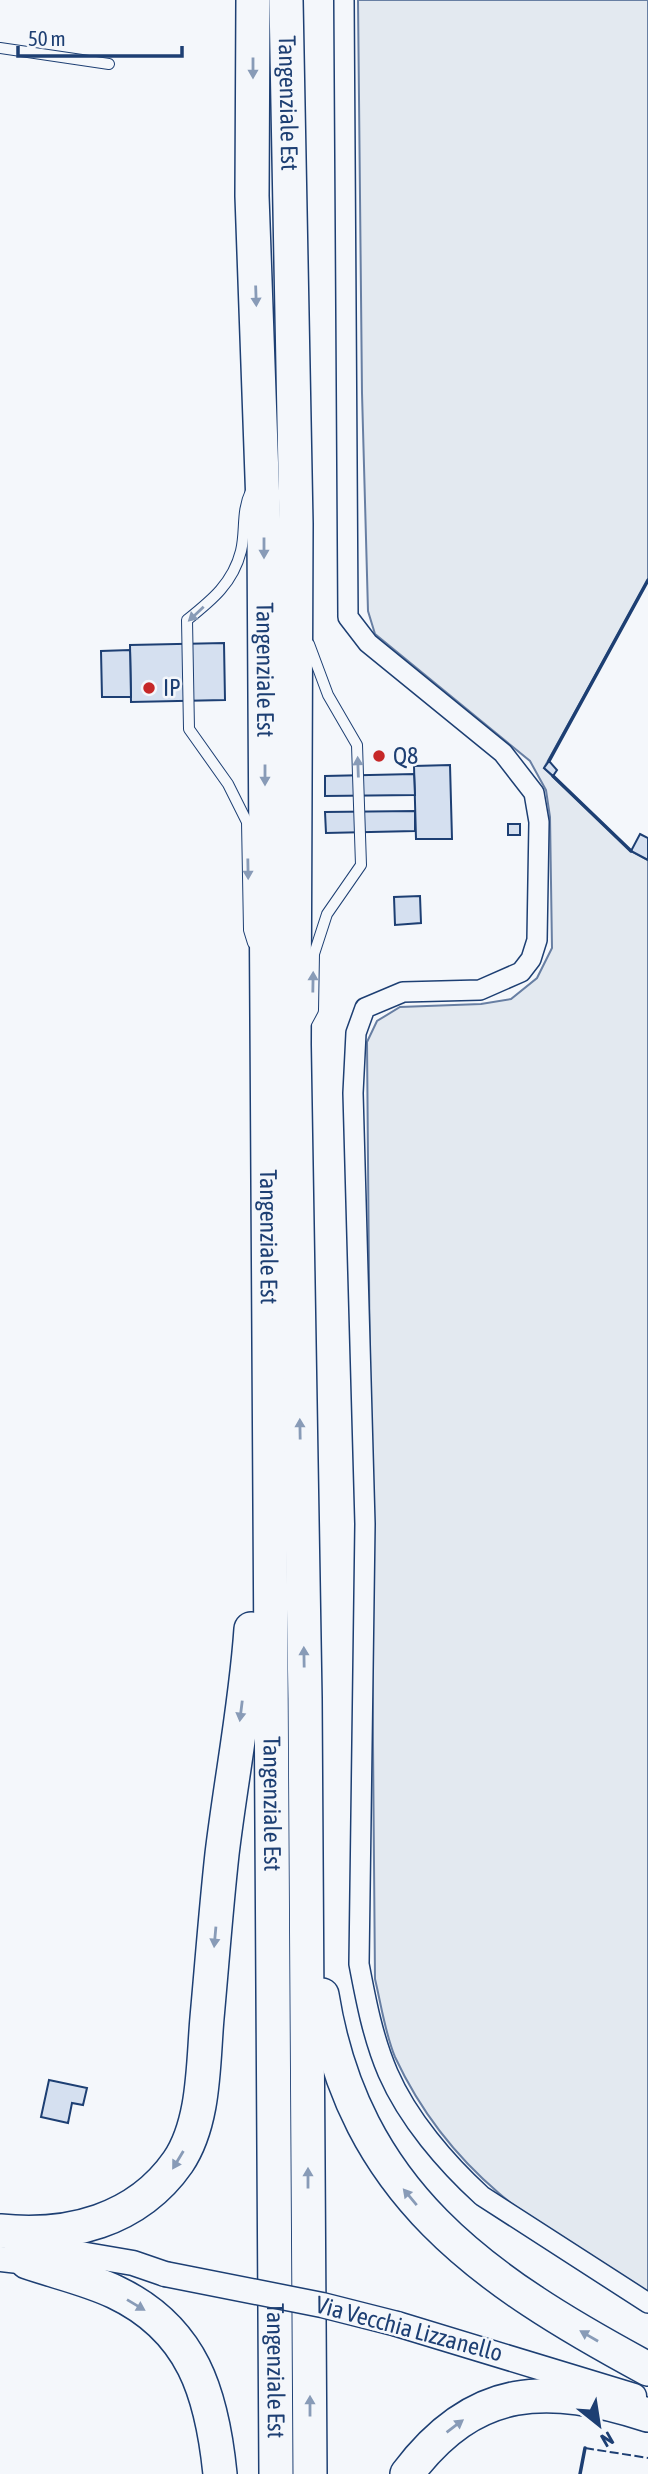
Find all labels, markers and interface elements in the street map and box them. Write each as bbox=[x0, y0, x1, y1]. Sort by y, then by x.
scale bar bbox=[18, 14, 182, 58]
text: 50 m bbox=[28, 26, 66, 50]
street label: Tangenziale Est bbox=[274, 35, 303, 171]
one-way arrow bbox=[247, 57, 259, 79]
one-way arrow bbox=[250, 285, 262, 307]
one-way arrow bbox=[258, 537, 270, 559]
street label: Tangenziale Est bbox=[251, 602, 279, 738]
one-way arrow bbox=[187, 606, 205, 622]
place label: IP bbox=[163, 674, 181, 701]
marker: IP bbox=[141, 680, 157, 696]
place label: Q8 bbox=[393, 742, 418, 769]
marker: Q8 bbox=[371, 748, 387, 764]
one-way arrow bbox=[352, 756, 363, 778]
one-way arrow bbox=[259, 764, 271, 786]
one-way arrow bbox=[242, 858, 254, 880]
one-way arrow bbox=[308, 970, 319, 992]
street label: Tangenziale Est bbox=[255, 1169, 283, 1305]
one-way arrow bbox=[295, 1418, 306, 1440]
one-way arrow bbox=[299, 1646, 310, 1668]
one-way arrow bbox=[235, 1700, 246, 1722]
street label: Tangenziale Est bbox=[258, 1736, 286, 1872]
one-way arrow bbox=[209, 1926, 220, 1948]
one-way arrow bbox=[171, 2150, 184, 2169]
one-way arrow bbox=[302, 2167, 314, 2189]
one-way arrow bbox=[403, 2188, 418, 2205]
street label: Via Vecchia Lizzanello bbox=[313, 2291, 506, 2366]
one-way arrow bbox=[127, 2298, 146, 2311]
street label: Tangenziale Est bbox=[262, 2303, 290, 2439]
one-way arrow bbox=[579, 2329, 598, 2342]
north arrow bbox=[564, 2390, 634, 2460]
one-way arrow bbox=[304, 2395, 315, 2417]
one-way arrow bbox=[446, 2419, 464, 2433]
text: N bbox=[597, 2427, 618, 2452]

